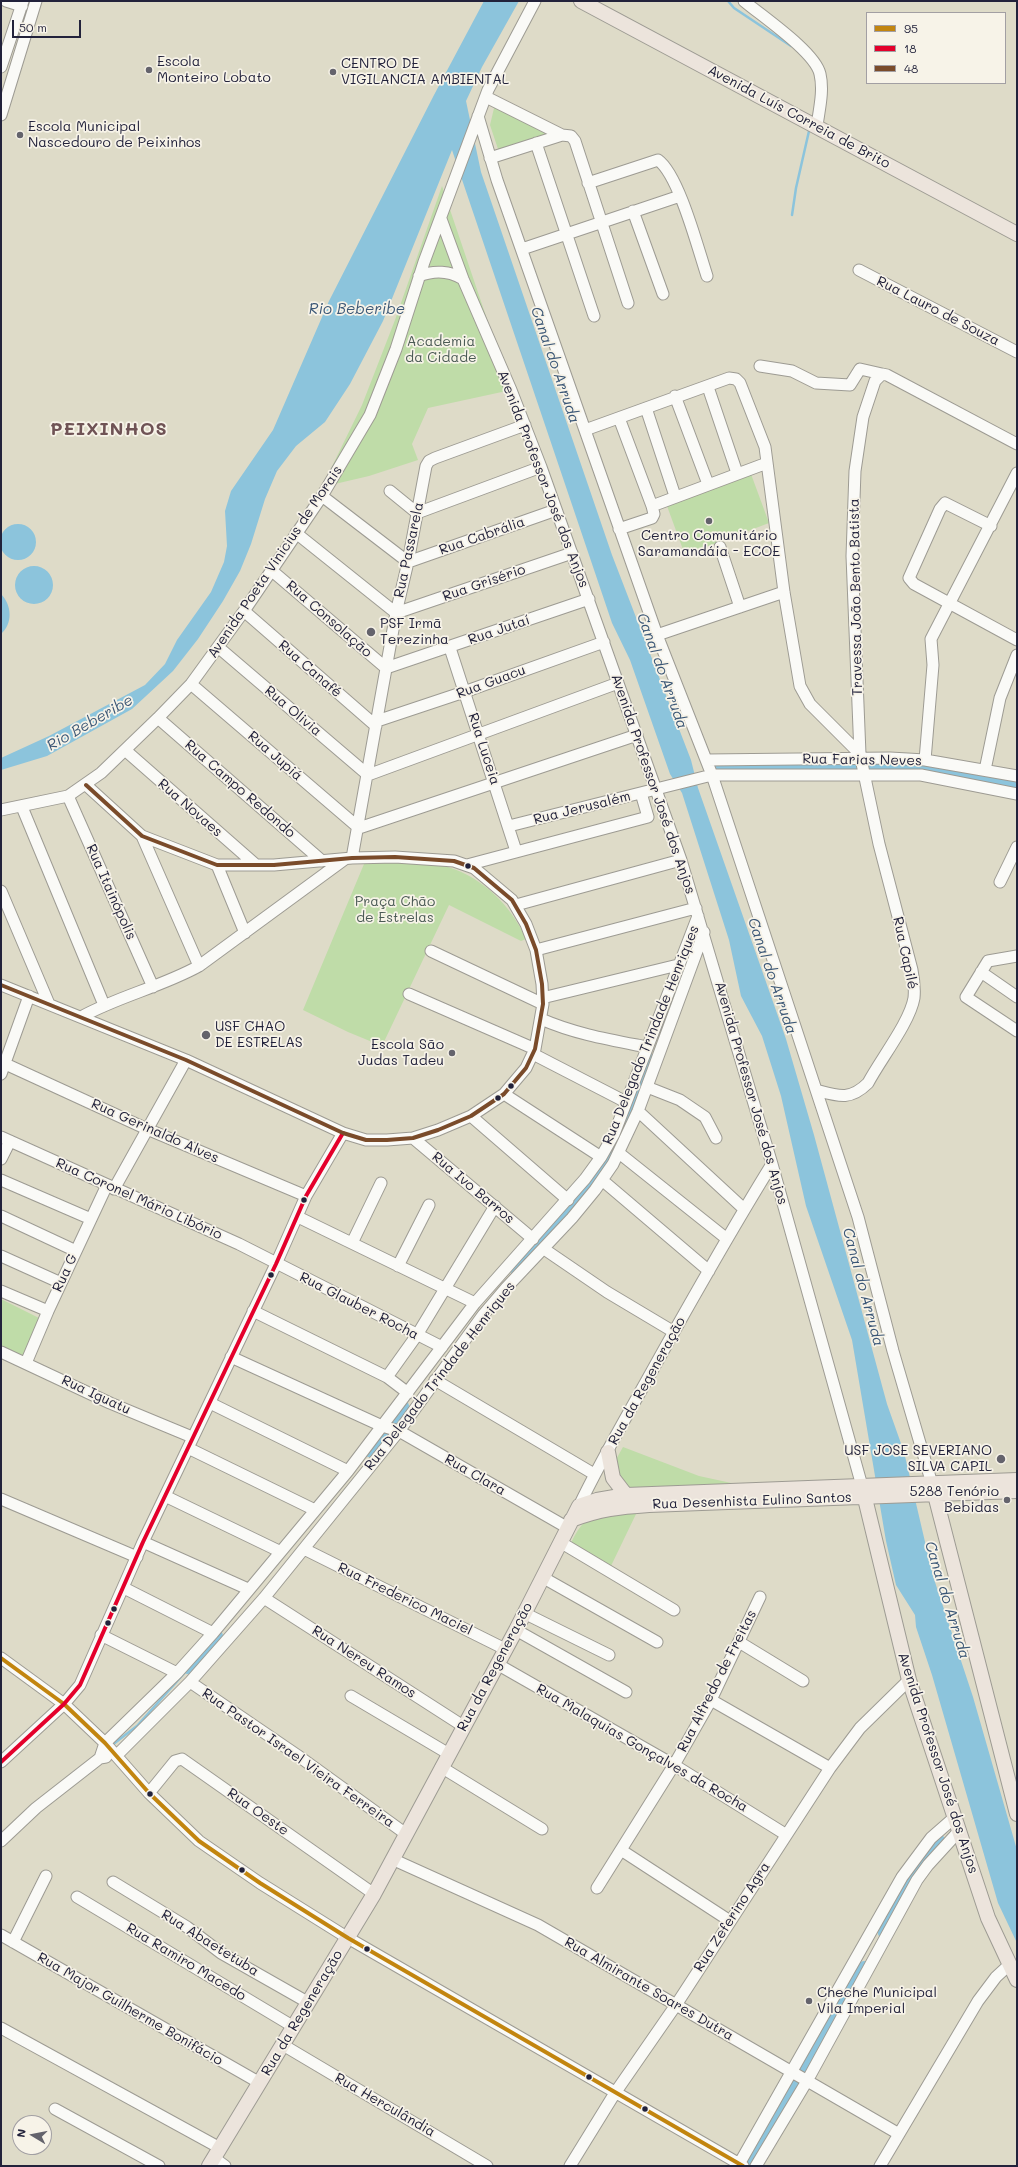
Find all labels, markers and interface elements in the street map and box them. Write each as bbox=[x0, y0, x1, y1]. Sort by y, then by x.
scale bar bbox=[14, 12, 83, 38]
legend bbox=[866, 12, 1006, 84]
text: 50 m bbox=[19, 19, 47, 35]
text: 95 bbox=[904, 20, 918, 36]
text: 18 bbox=[904, 40, 917, 56]
place label: Escola Monteiro Lobato bbox=[157, 54, 271, 86]
place label: CENTRO DE VIGILANCIA AMBIENTAL bbox=[341, 56, 509, 88]
text: 48 bbox=[904, 60, 918, 76]
street label: Avenida Luís Correia de Brito bbox=[705, 62, 893, 172]
marker: Escola Monteiro Lobato bbox=[144, 65, 154, 75]
marker: CENTRO DE VIGILANCIA AMBIENTAL bbox=[328, 67, 338, 77]
place label: Escola Municipal Nascedouro de Peixinhos bbox=[28, 119, 201, 152]
marker: Escola Municipal Nascedouro de Peixinhos bbox=[15, 130, 25, 140]
street label: Rua Lauro de Souza bbox=[874, 273, 1002, 349]
water label: Rio Beberibe bbox=[309, 300, 405, 318]
water label: Canal do Arruda bbox=[527, 304, 583, 426]
park label: Academia da Cidade bbox=[405, 334, 477, 366]
street label: Avenida Professor José dos Anjos bbox=[494, 368, 592, 590]
district label: PEIXINHOS bbox=[50, 418, 168, 440]
street label: Avenida Poeta Vinicius de Morais bbox=[204, 463, 346, 661]
street label: Travessa João Bento Batista bbox=[846, 498, 866, 696]
street label: Rua Passarela bbox=[391, 501, 427, 599]
street label: Rua Cabrália bbox=[437, 513, 527, 559]
marker: Centro Comunitário Saramandáia - ECOE bbox=[704, 516, 714, 526]
place label: Centro Comunitário Saramandáia - ECOE bbox=[638, 528, 780, 560]
street label: Rua Grisério bbox=[440, 561, 528, 605]
street label: Rua Consolação bbox=[283, 577, 375, 661]
water label: Canal do Arruda bbox=[633, 611, 691, 731]
street label: Rua Jutaí bbox=[466, 612, 532, 648]
place label: PSF Irmã Terezinha bbox=[380, 616, 449, 648]
marker: PSF Irmã Terezinha bbox=[365, 626, 377, 638]
street label: Rua Canafé bbox=[275, 637, 345, 701]
street label: Rua Guacu bbox=[454, 662, 528, 702]
street label: Avenida Professor José dos Anjos bbox=[607, 672, 699, 896]
street label: Rua Olivia bbox=[261, 682, 325, 740]
water label: Rio Beberibe bbox=[44, 691, 136, 755]
street label: Rua Luceia bbox=[464, 711, 504, 787]
street label: Rua Jupiá bbox=[244, 728, 306, 784]
street label: Rua Campo Redondo bbox=[181, 736, 299, 842]
street label: Rua Farias Neves bbox=[802, 751, 922, 769]
street label: Rua Novaes bbox=[154, 775, 226, 841]
street label: Rua Jerusalém bbox=[532, 788, 632, 828]
street label: Rua Itainópolis bbox=[82, 842, 140, 942]
unlabelled marker bbox=[463, 861, 473, 871]
park label: Praça Chão de Estrelas bbox=[355, 894, 435, 926]
water label: Canal do Arruda bbox=[744, 915, 800, 1037]
street label: Rua Capilé bbox=[889, 915, 921, 991]
street label: Rua Delegado Trindade Henriques bbox=[599, 923, 703, 1147]
street label: Avenida Professor José dos Anjos bbox=[711, 979, 791, 1207]
place label: USF CHAO DE ESTRELAS bbox=[215, 1019, 303, 1052]
marker: USF CHAO DE ESTRELAS bbox=[200, 1029, 212, 1041]
place label: Escola São Judas Tadeu bbox=[358, 1037, 444, 1070]
marker: Escola São Judas Tadeu bbox=[447, 1048, 457, 1058]
unlabelled marker bbox=[506, 1081, 516, 1091]
unlabelled marker bbox=[493, 1093, 503, 1103]
street label: Rua Gerinaldo Alves bbox=[89, 1095, 221, 1167]
street label: Rua Ivo Barros bbox=[428, 1149, 518, 1227]
street label: Rua Coronel Mário Libório bbox=[53, 1155, 225, 1243]
unlabelled marker bbox=[299, 1195, 309, 1205]
water label: Canal do Arruda bbox=[839, 1226, 887, 1348]
street label: Rua G bbox=[49, 1251, 81, 1295]
street label: Rua Glauber Rocha bbox=[297, 1269, 421, 1343]
unlabelled marker bbox=[266, 1270, 276, 1280]
street label: Rua Delegado Trindade Henriques bbox=[361, 1278, 519, 1474]
street label: Rua da Regeneração bbox=[605, 1314, 689, 1448]
street label: Rua Iguatu bbox=[59, 1372, 133, 1418]
place label: USF JOSE SEVERIANO SILVA CAPIL bbox=[844, 1443, 992, 1476]
street label: Rua Clara bbox=[441, 1451, 509, 1499]
marker: USF JOSE SEVERIANO SILVA CAPIL bbox=[995, 1453, 1007, 1465]
place label: 5288 Tenório Bebidas bbox=[909, 1484, 999, 1516]
street label: Rua Desenhista Eulino Santos bbox=[652, 1489, 852, 1513]
marker: 5288 Tenório Bebidas bbox=[1002, 1495, 1012, 1505]
water label: Canal do Arruda bbox=[921, 1539, 973, 1661]
street label: Rua Frederico Maciel bbox=[335, 1559, 475, 1639]
street label: Rua da Regeneração bbox=[454, 1600, 536, 1734]
unlabelled marker bbox=[109, 1604, 119, 1614]
street label: Rua Alfredo de Freitas bbox=[674, 1607, 760, 1755]
unlabelled marker bbox=[103, 1618, 113, 1628]
street label: Rua Nereu Ramos bbox=[309, 1622, 419, 1702]
street label: Avenida Professor José dos Anjos bbox=[894, 1650, 982, 1876]
street label: Rua Malaquias Gonçalves da Rocha bbox=[533, 1680, 751, 1816]
street label: Rua Pastor Israel Vieira Ferreira bbox=[199, 1685, 397, 1831]
street label: Rua Oeste bbox=[224, 1785, 292, 1839]
unlabelled marker bbox=[145, 1789, 155, 1799]
street label: Rua Zeferino Agra bbox=[690, 1859, 774, 1975]
unlabelled marker bbox=[237, 1865, 247, 1875]
street label: Rua Abaetetuba bbox=[158, 1906, 262, 1980]
street label: Rua Ramiro Macedo bbox=[123, 1920, 249, 2004]
street label: Rua Almirante Soares Dutra bbox=[562, 1934, 736, 2044]
unlabelled marker bbox=[362, 1944, 372, 1954]
street label: Rua da Regeneração bbox=[258, 1947, 346, 2079]
street label: Rua Major Guilherme Bonifácio bbox=[34, 1949, 226, 2069]
place label: Cheche Municipal Vila Imperial bbox=[817, 1985, 937, 2018]
marker: Cheche Municipal Vila Imperial bbox=[804, 1996, 814, 2006]
street label: Rua Herculândia bbox=[332, 2069, 438, 2141]
unlabelled marker bbox=[584, 2072, 594, 2082]
unlabelled marker bbox=[640, 2104, 650, 2114]
north arrow bbox=[12, 2115, 52, 2155]
text: N bbox=[13, 2128, 29, 2138]

